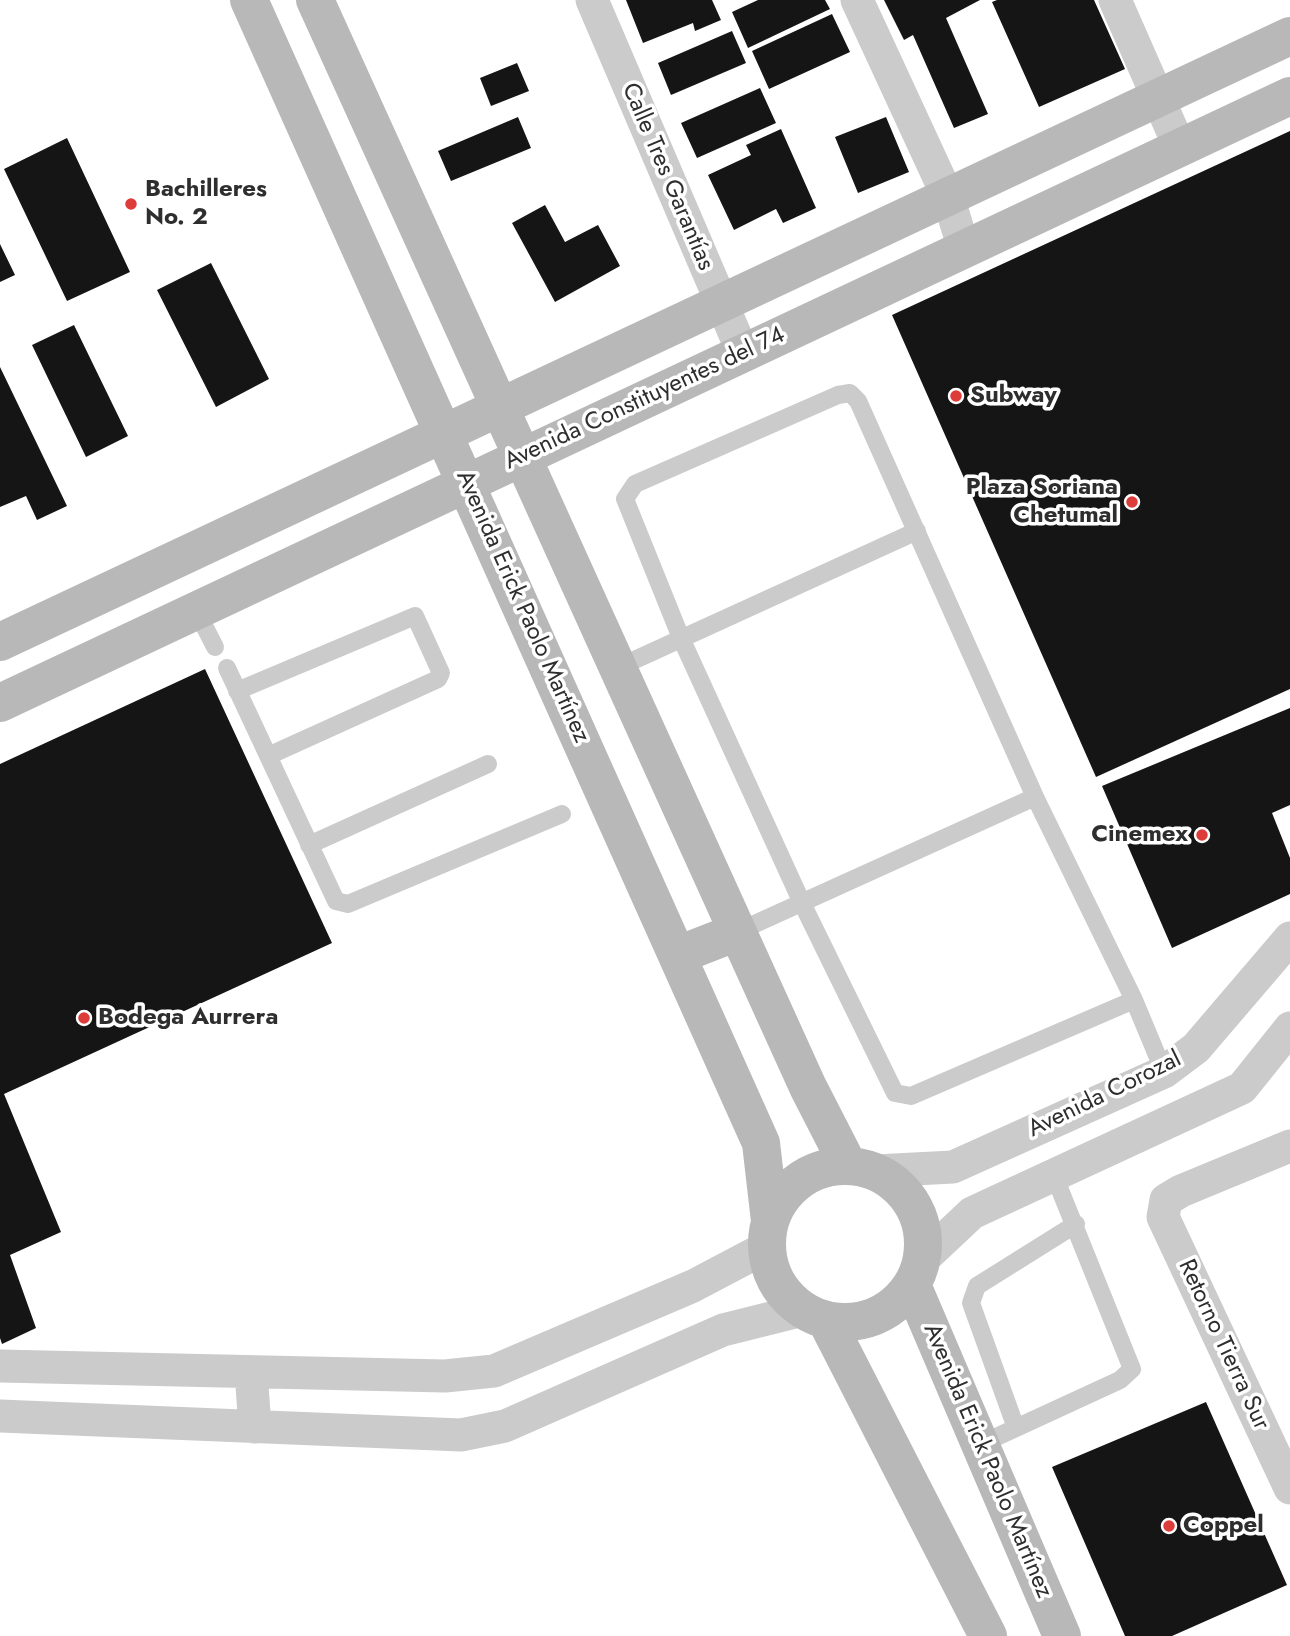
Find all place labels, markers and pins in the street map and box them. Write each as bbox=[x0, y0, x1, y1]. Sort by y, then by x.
place label: Bachilleres No. 2 bbox=[145, 176, 267, 232]
marker: Bachilleres No. 2 bbox=[123, 196, 139, 212]
place label: Subway bbox=[970, 382, 1057, 410]
marker: Subway bbox=[948, 388, 964, 404]
place label: Plaza Soriana Chetumal bbox=[966, 474, 1118, 530]
marker: Plaza Soriana Chetumal bbox=[1124, 494, 1140, 510]
place label: Cinemex bbox=[1091, 821, 1188, 849]
marker: Cinemex bbox=[1194, 827, 1210, 843]
place label: Bodega Aurrera bbox=[98, 1004, 278, 1032]
marker: Bodega Aurrera bbox=[76, 1010, 92, 1026]
place label: Coppel bbox=[1183, 1512, 1264, 1540]
marker: Coppel bbox=[1161, 1518, 1177, 1534]

